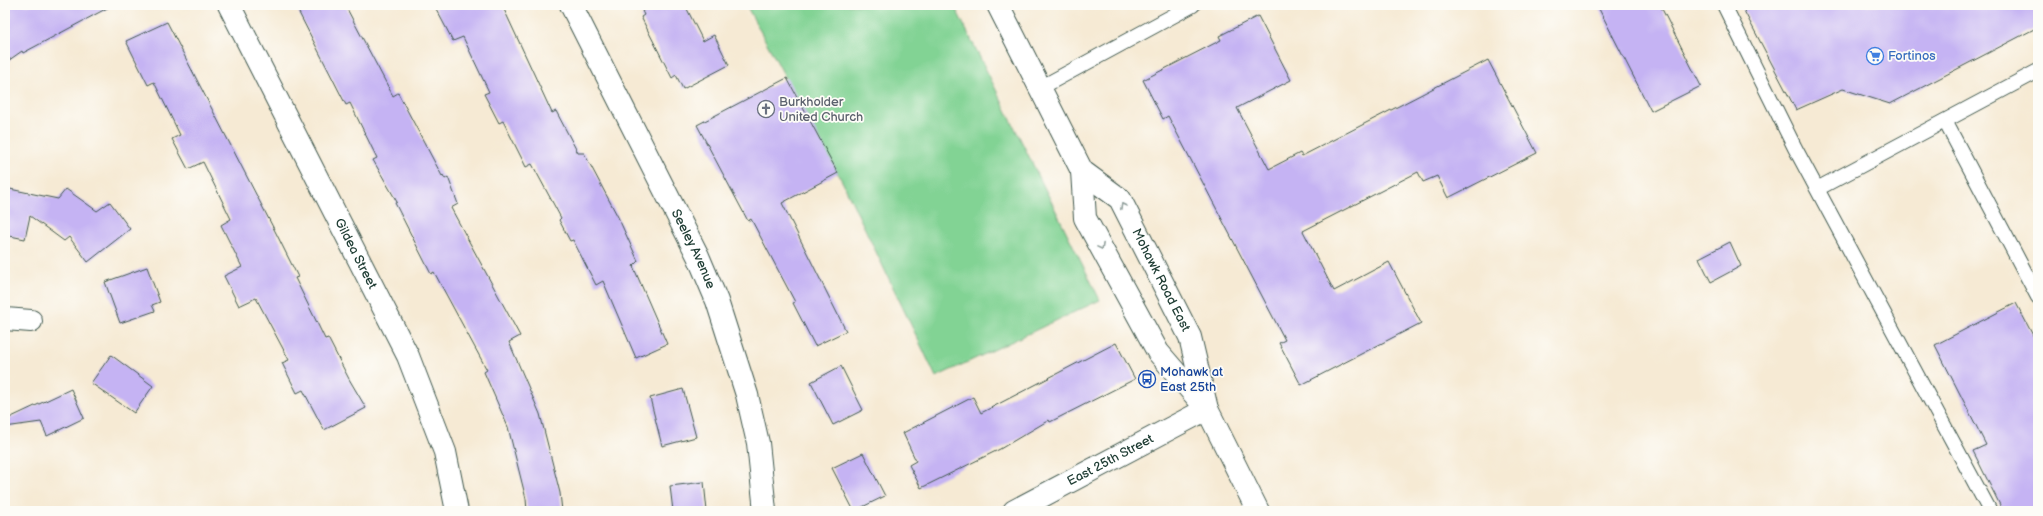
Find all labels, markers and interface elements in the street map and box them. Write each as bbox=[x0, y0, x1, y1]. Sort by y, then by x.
supermarket icon: Fortinos bbox=[1865, 46, 1885, 66]
place label: Fortinos bbox=[1888, 48, 1936, 64]
place label: Burkholder United Church bbox=[779, 94, 863, 125]
church icon: Burkholder United Church bbox=[756, 99, 776, 119]
one-way arrow bbox=[1120, 202, 1128, 210]
street label: Seeley Avenue bbox=[668, 207, 719, 291]
street label: Gildea Street bbox=[331, 216, 380, 292]
street label: Mohawk Road East bbox=[1128, 226, 1194, 334]
one-way arrow bbox=[1096, 243, 1104, 251]
place label: Mohawk at East 25th bbox=[1160, 364, 1223, 395]
bus stop icon: Mohawk at East 25th bbox=[1137, 369, 1157, 389]
street label: East 25th Street bbox=[1065, 431, 1156, 489]

